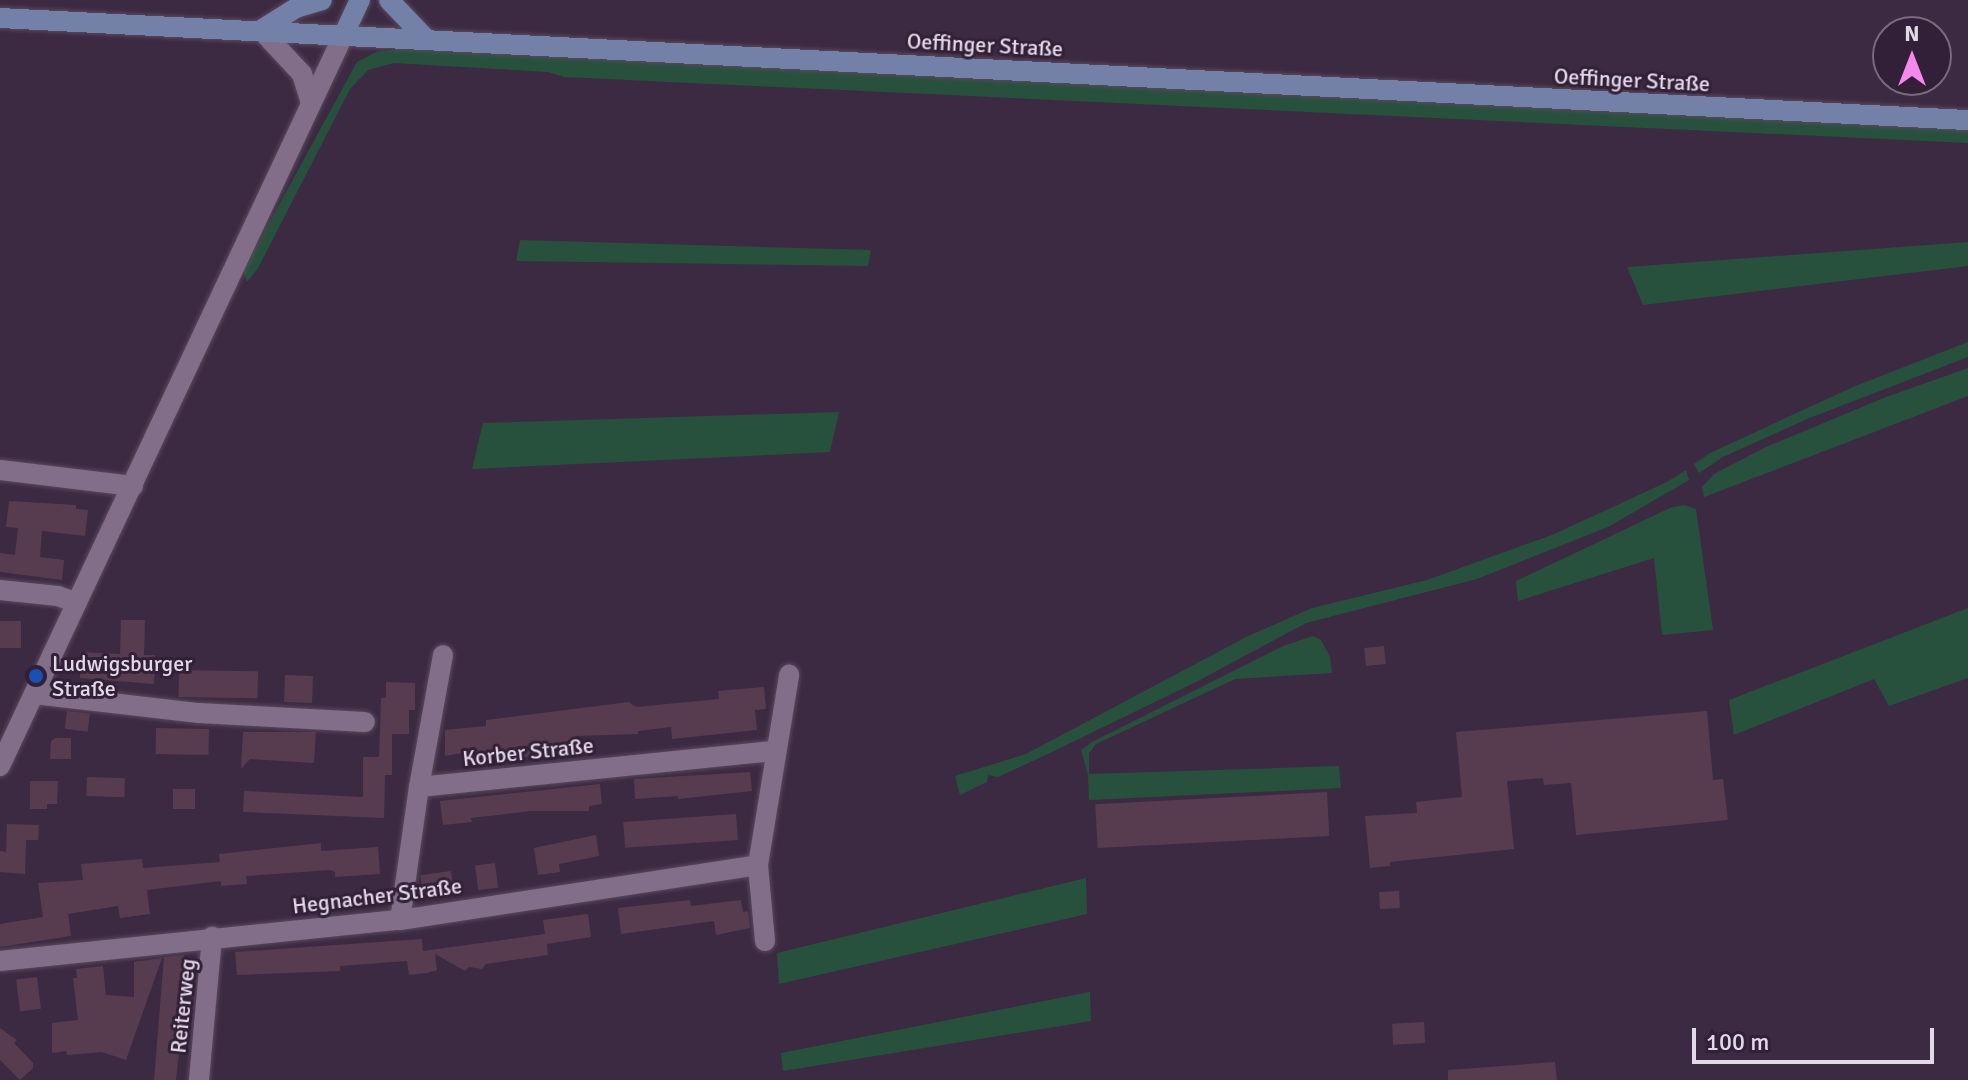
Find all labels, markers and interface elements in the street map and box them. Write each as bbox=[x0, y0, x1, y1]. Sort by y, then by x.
north arrow bbox=[1872, 16, 1952, 96]
text: N bbox=[1904, 20, 1920, 47]
street label: Oeffinger Straße bbox=[906, 28, 1064, 62]
street label: Oeffinger Straße bbox=[1553, 63, 1711, 97]
place label: Ludwigsburger Straße bbox=[52, 650, 192, 702]
marker: Ludwigsburger Straße bbox=[27, 667, 45, 685]
street label: Korber Straße bbox=[461, 732, 595, 772]
street label: Hegnacher Straße bbox=[291, 873, 463, 919]
street label: Reiterweg bbox=[165, 957, 201, 1055]
scale bar bbox=[1696, 1012, 1938, 1062]
text: 100 m bbox=[1706, 1027, 1769, 1057]

